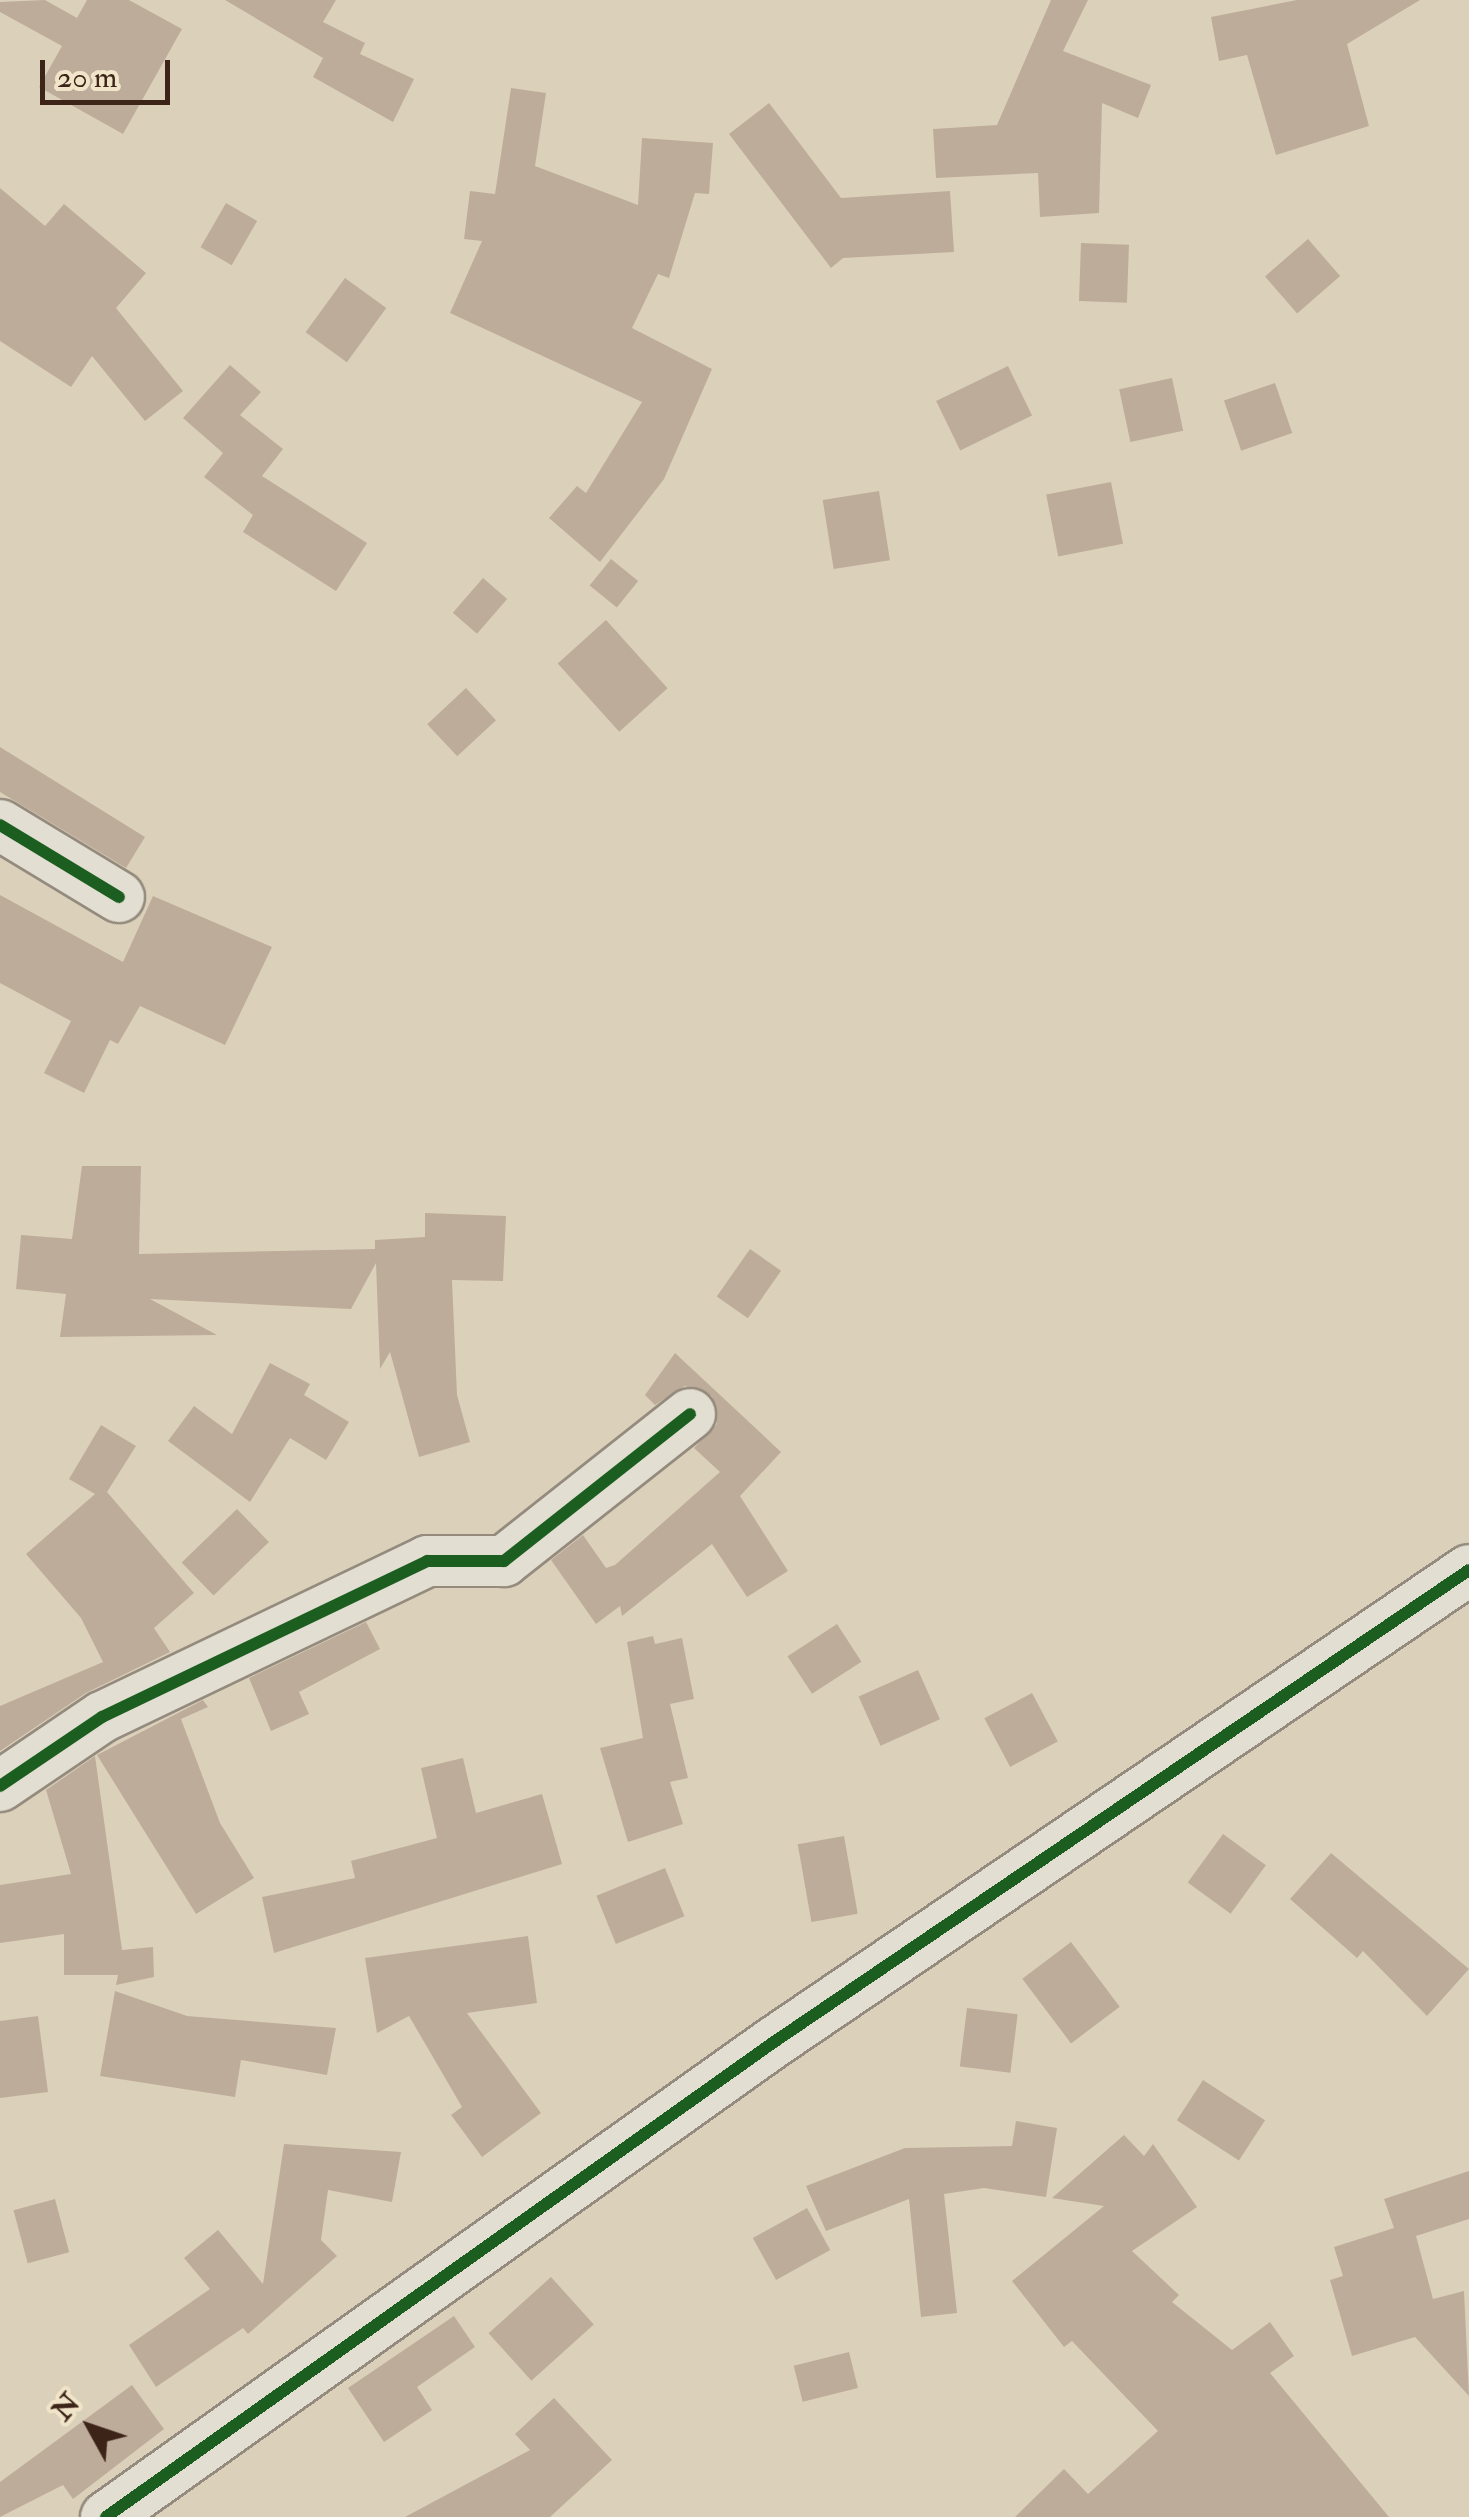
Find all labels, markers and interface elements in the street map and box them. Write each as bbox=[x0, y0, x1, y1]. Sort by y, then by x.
scale bar bbox=[45, 40, 175, 102]
text: 20 m bbox=[57, 59, 117, 96]
north arrow bbox=[40, 2377, 140, 2477]
text: N bbox=[45, 2387, 88, 2428]

